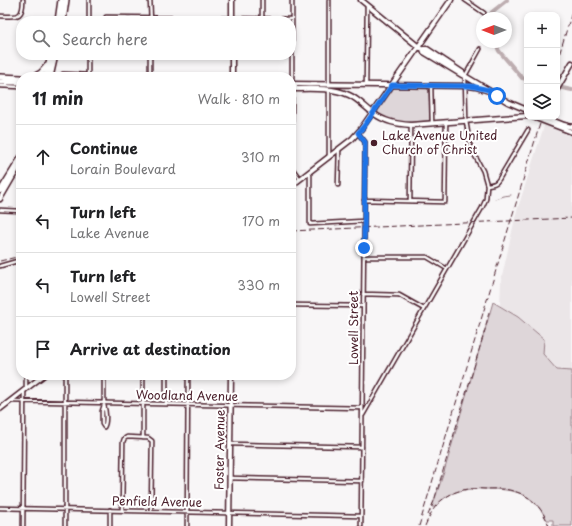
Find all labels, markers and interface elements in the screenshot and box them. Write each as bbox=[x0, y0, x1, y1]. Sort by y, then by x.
north arrow bbox=[476, 12, 512, 48]
map controls bbox=[524, 12, 560, 120]
button: + bbox=[524, 12, 560, 48]
search box bbox=[16, 16, 296, 60]
icon: search bbox=[30, 27, 52, 49]
text: Search here bbox=[62, 27, 148, 50]
button: − bbox=[524, 48, 560, 84]
button: layers bbox=[524, 84, 560, 120]
text: 11 min bbox=[32, 85, 84, 111]
route start bbox=[488, 87, 506, 105]
text: Walk · 810 m bbox=[198, 89, 280, 108]
place label: Lake Avenue United Church of Christ bbox=[382, 126, 497, 158]
text: Continue bbox=[70, 136, 138, 159]
marker: Lake Avenue United Church of Christ bbox=[369, 138, 379, 148]
icon: ahead bbox=[32, 146, 54, 168]
text: 310 m bbox=[241, 147, 280, 166]
text: Lorain Boulevard bbox=[70, 159, 176, 178]
text: Turn left bbox=[70, 200, 136, 223]
icon: left bbox=[32, 210, 54, 232]
text: 170 m bbox=[242, 211, 280, 230]
text: Lake Avenue bbox=[70, 223, 149, 242]
route end bbox=[355, 239, 373, 257]
text: Turn left bbox=[70, 264, 136, 287]
icon: left bbox=[32, 274, 54, 296]
text: 330 m bbox=[237, 275, 280, 294]
text: Lowell Street bbox=[70, 287, 150, 306]
street label: Lowell Street bbox=[344, 291, 362, 365]
text: Arrive at destination bbox=[70, 337, 231, 360]
icon: arrive bbox=[32, 338, 54, 360]
street label: Woodland Avenue bbox=[136, 385, 239, 405]
street label: Foster Avenue bbox=[209, 409, 229, 490]
street label: Penfield Avenue bbox=[112, 491, 203, 511]

